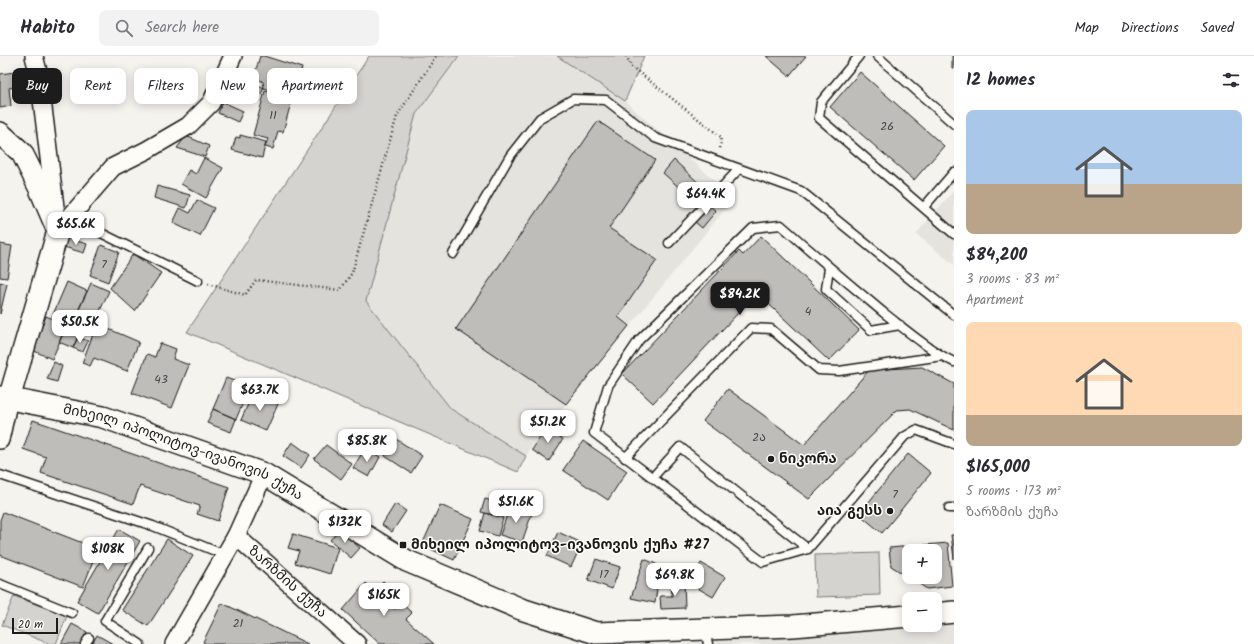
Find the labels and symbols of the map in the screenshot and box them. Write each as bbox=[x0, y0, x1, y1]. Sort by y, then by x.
house number: 11 bbox=[269, 106, 277, 125]
house number: 26 bbox=[880, 117, 894, 136]
pin: $64.4K bbox=[673, 182, 739, 216]
pin: $65.6K bbox=[43, 212, 109, 246]
house number: 7 bbox=[101, 255, 107, 274]
pin: $84.2K bbox=[707, 282, 773, 316]
house number: 4 bbox=[805, 302, 812, 321]
pin: $50.5K bbox=[47, 310, 113, 344]
house number: 43 bbox=[154, 370, 168, 389]
pin: $63.7K bbox=[227, 378, 293, 412]
street label: მიხეილ იპოლიტოვ-ივანოვის ქუჩა bbox=[61, 398, 307, 506]
pin: $51.2K bbox=[515, 410, 581, 444]
house number: 2ა bbox=[752, 428, 766, 447]
pin: $85.8K bbox=[334, 429, 400, 463]
place label: ნიკორა bbox=[779, 448, 837, 470]
marker: ნიკორა bbox=[766, 454, 776, 464]
house number: 7 bbox=[892, 485, 898, 504]
pin: $51.6K bbox=[483, 490, 549, 524]
place label: აია გესს bbox=[817, 500, 882, 522]
marker: აია გესს bbox=[885, 506, 895, 516]
pin: $132K bbox=[317, 510, 373, 544]
place label: მიხეილ იპოლიტოვ-ივანოვის ქუჩა #27 bbox=[411, 534, 709, 556]
pin: $108K bbox=[80, 537, 136, 571]
marker: მიხეილ იპოლიტოვ-ივანოვის ქუჩა #27 bbox=[398, 540, 408, 550]
street label: ზარზმის ქუჩა bbox=[243, 541, 332, 623]
pin: $69.8K bbox=[642, 563, 708, 597]
house number: 17 bbox=[599, 565, 609, 584]
pin: $165K bbox=[356, 583, 412, 617]
house number: 21 bbox=[233, 614, 244, 633]
scale bar bbox=[12, 616, 58, 635]

